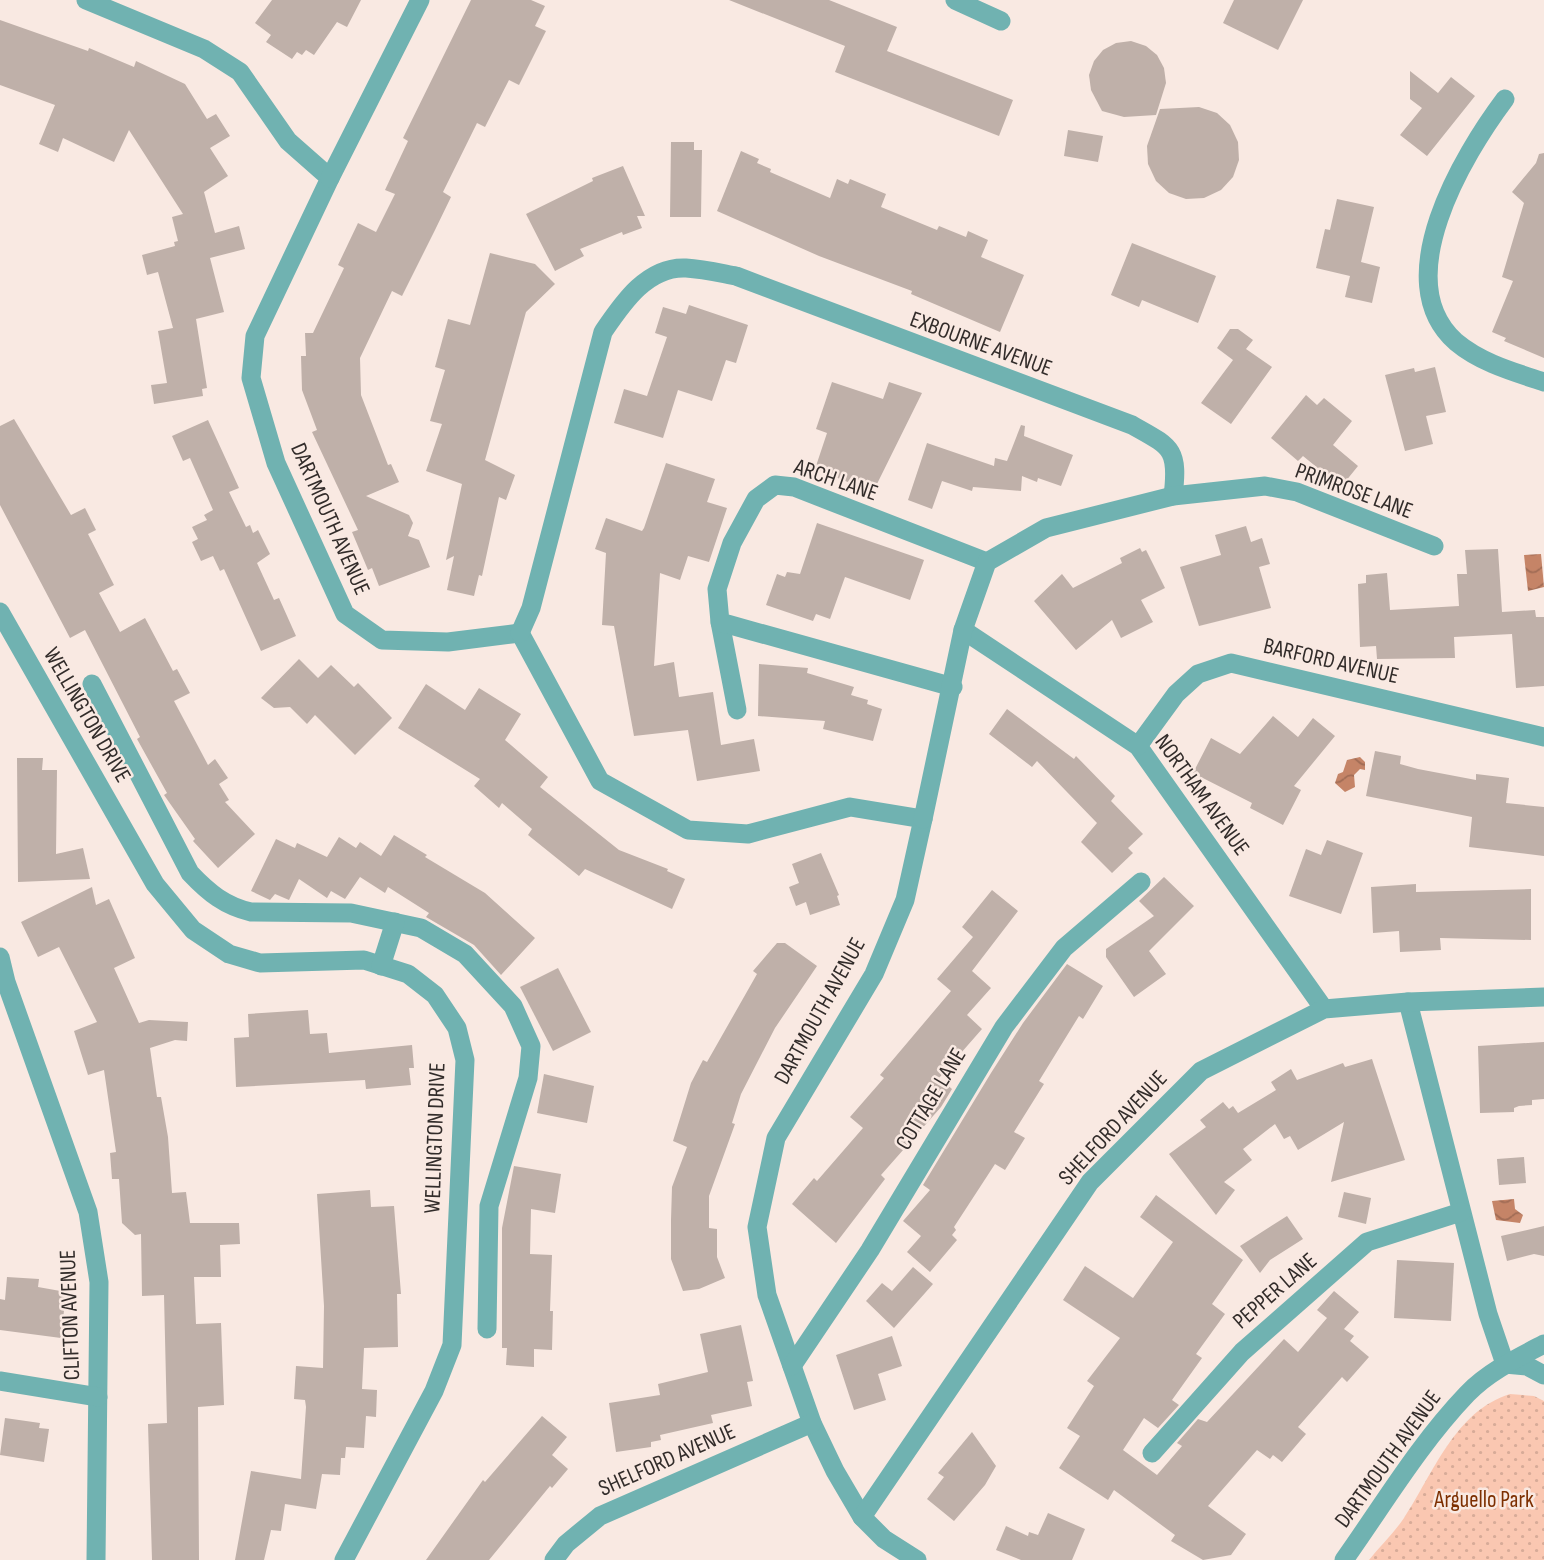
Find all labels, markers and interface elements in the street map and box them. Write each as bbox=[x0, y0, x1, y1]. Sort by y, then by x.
street label: EXBOURNE AVENUE bbox=[906, 305, 1056, 383]
street label: DARTMOUTH AVENUE bbox=[284, 439, 376, 599]
street label: ARCH LANE bbox=[790, 452, 882, 507]
street label: PRIMROSE LANE bbox=[1291, 457, 1417, 525]
street label: BARFORD AVENUE bbox=[1261, 632, 1401, 690]
street label: WELLINGTON DRIVE bbox=[37, 643, 137, 787]
street label: NORTHAM AVENUE bbox=[1149, 729, 1255, 861]
street label: DARTMOUTH AVENUE bbox=[768, 933, 872, 1089]
street label: COTTAGE LANE bbox=[890, 1043, 972, 1155]
street label: WELLINGTON DRIVE bbox=[418, 1062, 452, 1214]
street label: SHELFORD AVENUE bbox=[1053, 1065, 1173, 1191]
street label: PEPPER LANE bbox=[1227, 1247, 1323, 1335]
street label: CLIFTON AVENUE bbox=[54, 1249, 86, 1381]
street label: DARTMOUTH AVENUE bbox=[1329, 1385, 1447, 1533]
street label: SHELFORD AVENUE bbox=[594, 1417, 740, 1503]
park label: Arguello Park bbox=[1433, 1486, 1534, 1514]

